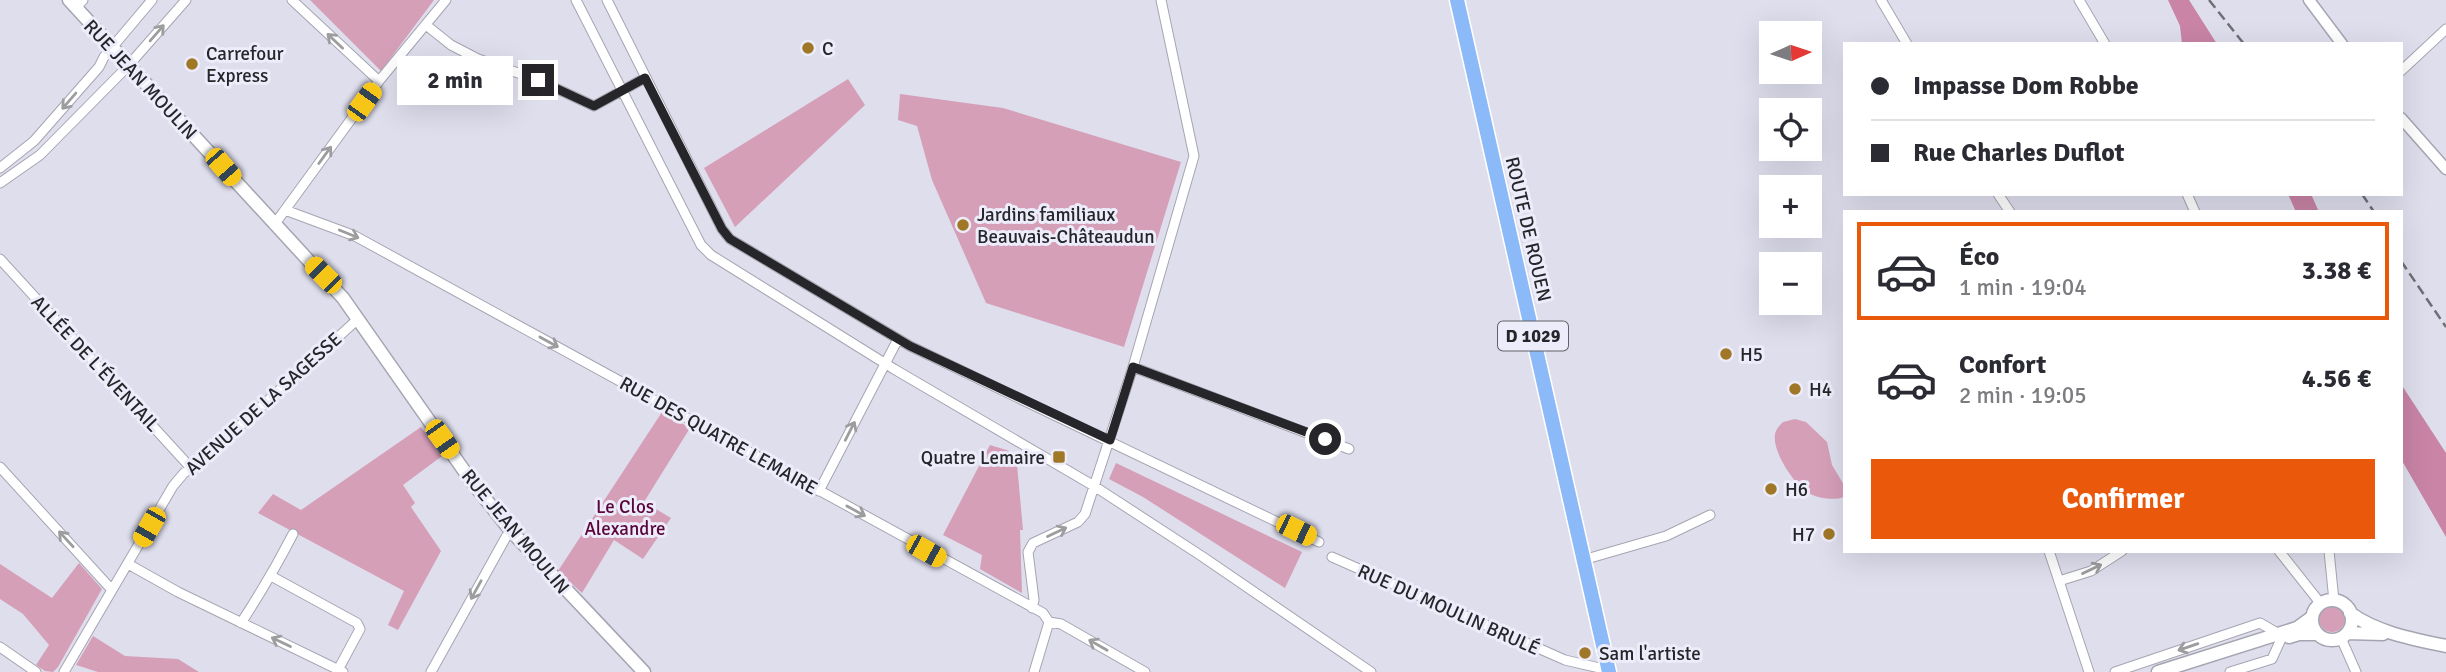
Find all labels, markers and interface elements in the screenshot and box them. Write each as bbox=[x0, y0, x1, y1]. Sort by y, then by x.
street label: RUE JEAN MOULIN bbox=[78, 15, 202, 145]
north arrow bbox=[1759, 21, 1822, 84]
map controls bbox=[1759, 21, 1822, 315]
one-way arrow bbox=[149, 24, 165, 42]
one-way arrow bbox=[327, 32, 344, 49]
place label: C bbox=[822, 37, 833, 61]
marker: C bbox=[800, 40, 816, 56]
place label: Carrefour Express bbox=[206, 42, 284, 88]
marker: Carrefour Express bbox=[184, 56, 200, 72]
callout: 2 min bbox=[398, 56, 514, 104]
route end bbox=[522, 64, 554, 96]
text: 2 min bbox=[427, 66, 483, 95]
text: Impasse Dom Robbe bbox=[1913, 70, 2139, 102]
car bbox=[344, 79, 385, 125]
one-way arrow bbox=[61, 92, 78, 109]
button: locate bbox=[1759, 98, 1822, 161]
text: Rue Charles Duflot bbox=[1913, 137, 2124, 169]
car bbox=[202, 144, 245, 190]
one-way arrow bbox=[318, 146, 332, 165]
street label: ROUTE DE ROUEN bbox=[1500, 154, 1556, 304]
button: + bbox=[1759, 175, 1822, 238]
place label: Jardins familiaux Beauvais-Châteaudun bbox=[977, 203, 1155, 249]
marker: Jardins familiaux Beauvais-Châteaudun bbox=[955, 217, 971, 233]
one-way arrow bbox=[338, 228, 359, 241]
icon: car bbox=[1875, 240, 1938, 303]
text: Éco bbox=[1959, 241, 1999, 273]
button: − bbox=[1759, 252, 1822, 315]
car bbox=[301, 253, 346, 297]
text: 3.38 € bbox=[2302, 255, 2371, 287]
text: 1 min · 19:04 bbox=[1959, 273, 2087, 302]
street label: ALLÉE DE L'ÉVENTAIL bbox=[26, 290, 165, 437]
road number: D 1029 bbox=[1498, 322, 1568, 350]
street label: AVENUE DE LA SAGESSE bbox=[180, 327, 347, 480]
one-way arrow bbox=[539, 335, 559, 349]
place label: H5 bbox=[1740, 343, 1763, 367]
marker: H5 bbox=[1718, 346, 1734, 362]
icon: car bbox=[1875, 348, 1938, 411]
text: Confort bbox=[1959, 349, 2046, 381]
text: 4.56 € bbox=[2302, 363, 2371, 395]
street label: RUE DES QUATRE LEMAIRE bbox=[615, 371, 822, 500]
place label: H4 bbox=[1809, 378, 1832, 402]
marker: H4 bbox=[1787, 381, 1803, 397]
text: 2 min · 19:05 bbox=[1959, 381, 2087, 410]
car bbox=[422, 416, 463, 462]
one-way arrow bbox=[844, 421, 858, 441]
route start bbox=[1309, 423, 1341, 455]
place label: Quatre Lemaire bbox=[921, 446, 1045, 470]
marker: Quatre Lemaire bbox=[1051, 449, 1067, 465]
button: Confirmer bbox=[1871, 459, 2375, 539]
street label: RUE JEAN MOULIN bbox=[456, 464, 574, 599]
place label: H6 bbox=[1785, 478, 1808, 502]
marker: H6 bbox=[1763, 481, 1779, 497]
park label: Le Clos Alexandre bbox=[584, 495, 666, 541]
car bbox=[130, 504, 169, 550]
one-way arrow bbox=[845, 504, 865, 518]
car bbox=[1273, 511, 1320, 549]
place label: H7 bbox=[1792, 523, 1815, 547]
one-way arrow bbox=[1046, 525, 1067, 538]
marker: H7 bbox=[1821, 526, 1837, 542]
one-way arrow bbox=[58, 531, 75, 548]
car bbox=[903, 532, 950, 570]
street label: RUE DU MOULIN BRULÉ bbox=[1354, 559, 1543, 661]
one-way arrow bbox=[2081, 561, 2102, 575]
one-way arrow bbox=[469, 579, 482, 600]
one-way arrow bbox=[271, 635, 292, 648]
one-way arrow bbox=[1088, 638, 1108, 652]
place label: Sam l'artiste bbox=[1599, 642, 1701, 666]
one-way arrow bbox=[2178, 642, 2200, 654]
marker: Sam l'artiste bbox=[1577, 645, 1593, 661]

